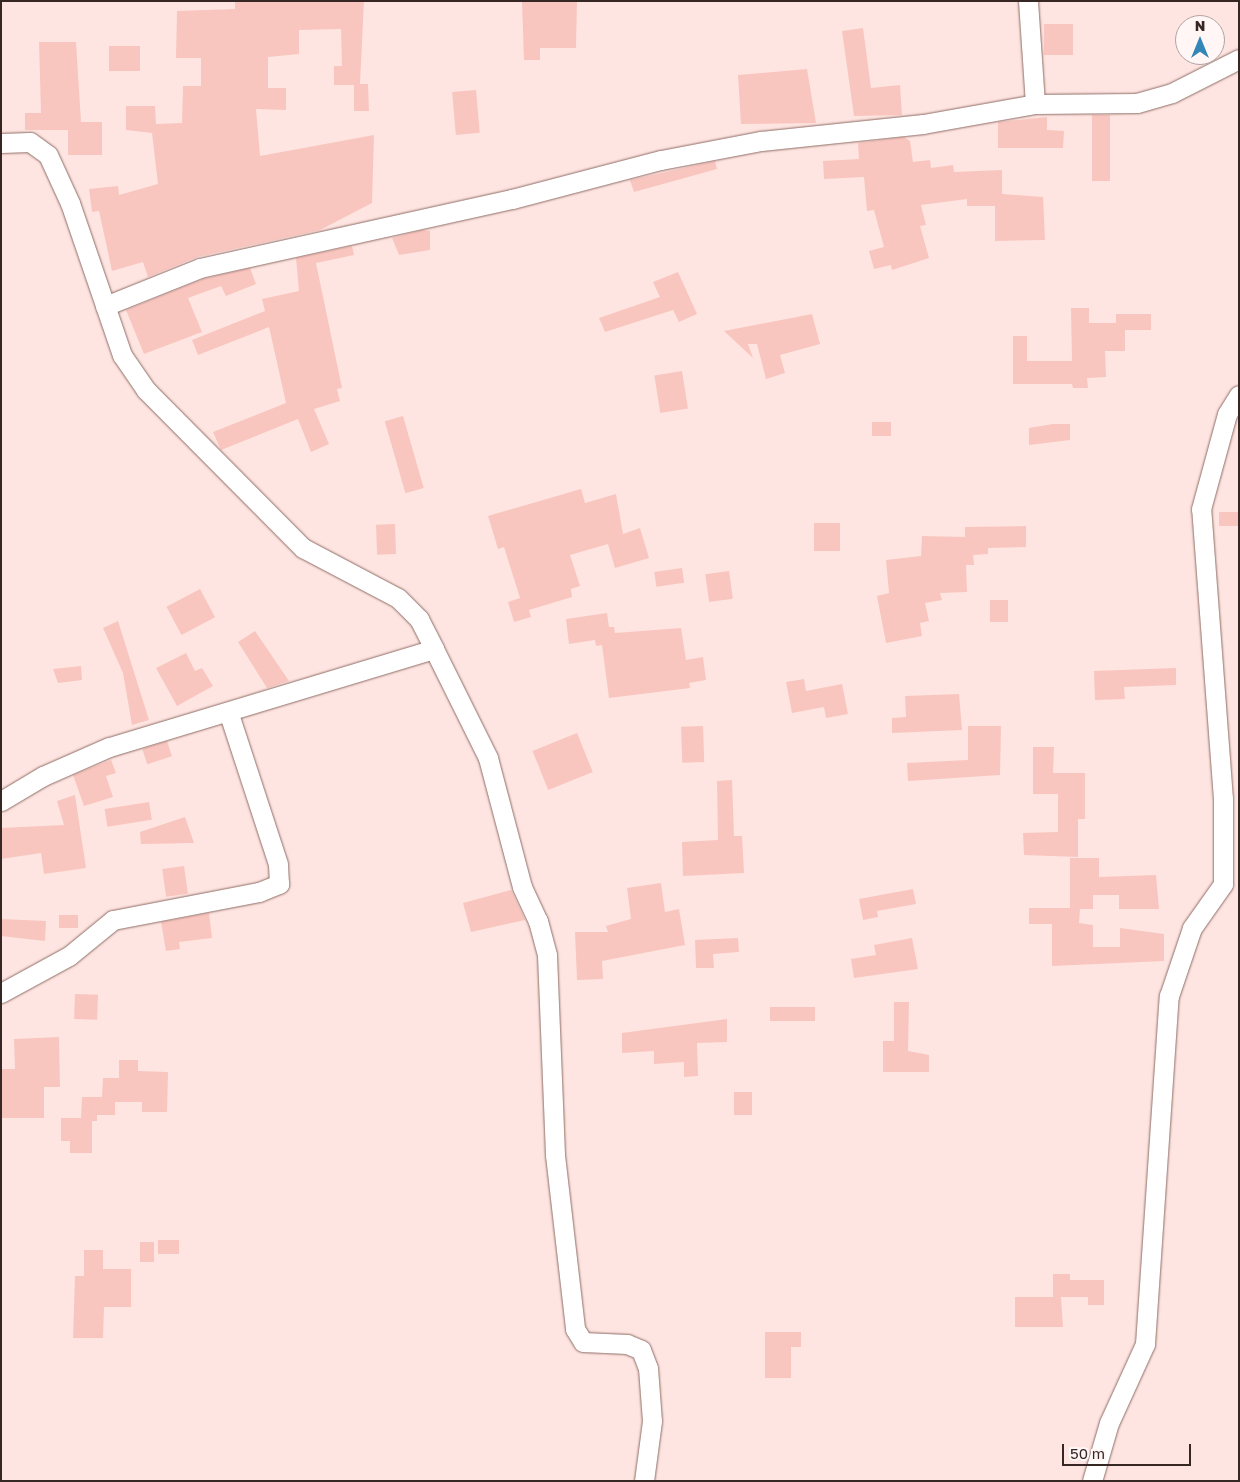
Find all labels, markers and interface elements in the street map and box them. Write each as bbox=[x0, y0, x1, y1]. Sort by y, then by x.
north arrow bbox=[1175, 15, 1225, 65]
text: N bbox=[1195, 17, 1205, 34]
scale bar bbox=[1065, 1434, 1194, 1466]
text: 50 m bbox=[1070, 1444, 1105, 1462]

